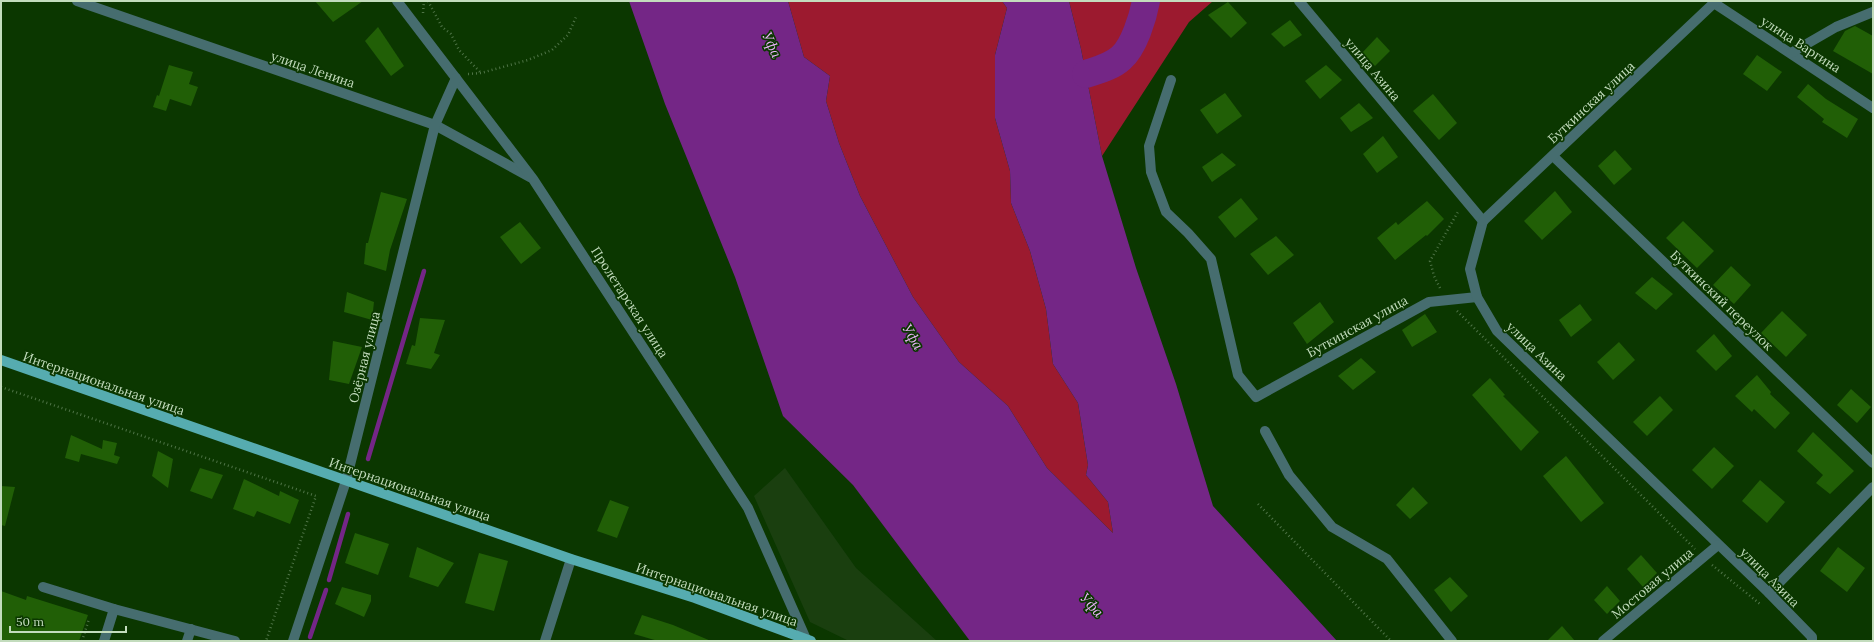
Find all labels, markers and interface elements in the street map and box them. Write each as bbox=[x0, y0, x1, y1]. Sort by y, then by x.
street label: улица Варгина bbox=[1758, 12, 1844, 77]
water label: Уфа bbox=[758, 29, 786, 61]
street label: улица Азина bbox=[1341, 34, 1404, 105]
street label: улица Ленина bbox=[269, 47, 357, 92]
street label: Буткинская улица bbox=[1544, 57, 1639, 147]
street label: Пролетарская улица bbox=[587, 243, 672, 361]
street label: Буткинский переулок bbox=[1666, 247, 1777, 354]
street label: Буткинская улица bbox=[1304, 291, 1411, 361]
street label: Озёрная улица bbox=[345, 309, 384, 405]
street label: улица Азина bbox=[1503, 318, 1571, 385]
water label: Уфа bbox=[899, 321, 928, 353]
street label: Интернациональная улица bbox=[21, 348, 187, 419]
street label: Интернациональная улица bbox=[327, 454, 493, 525]
street label: Мостовая улица bbox=[1608, 544, 1697, 623]
street label: улица Азина bbox=[1736, 544, 1803, 611]
street label: Интернациональная улица bbox=[634, 559, 800, 630]
water label: Уфа bbox=[1076, 589, 1108, 621]
scale bar bbox=[10, 608, 126, 634]
text: 50 m bbox=[16, 614, 44, 629]

